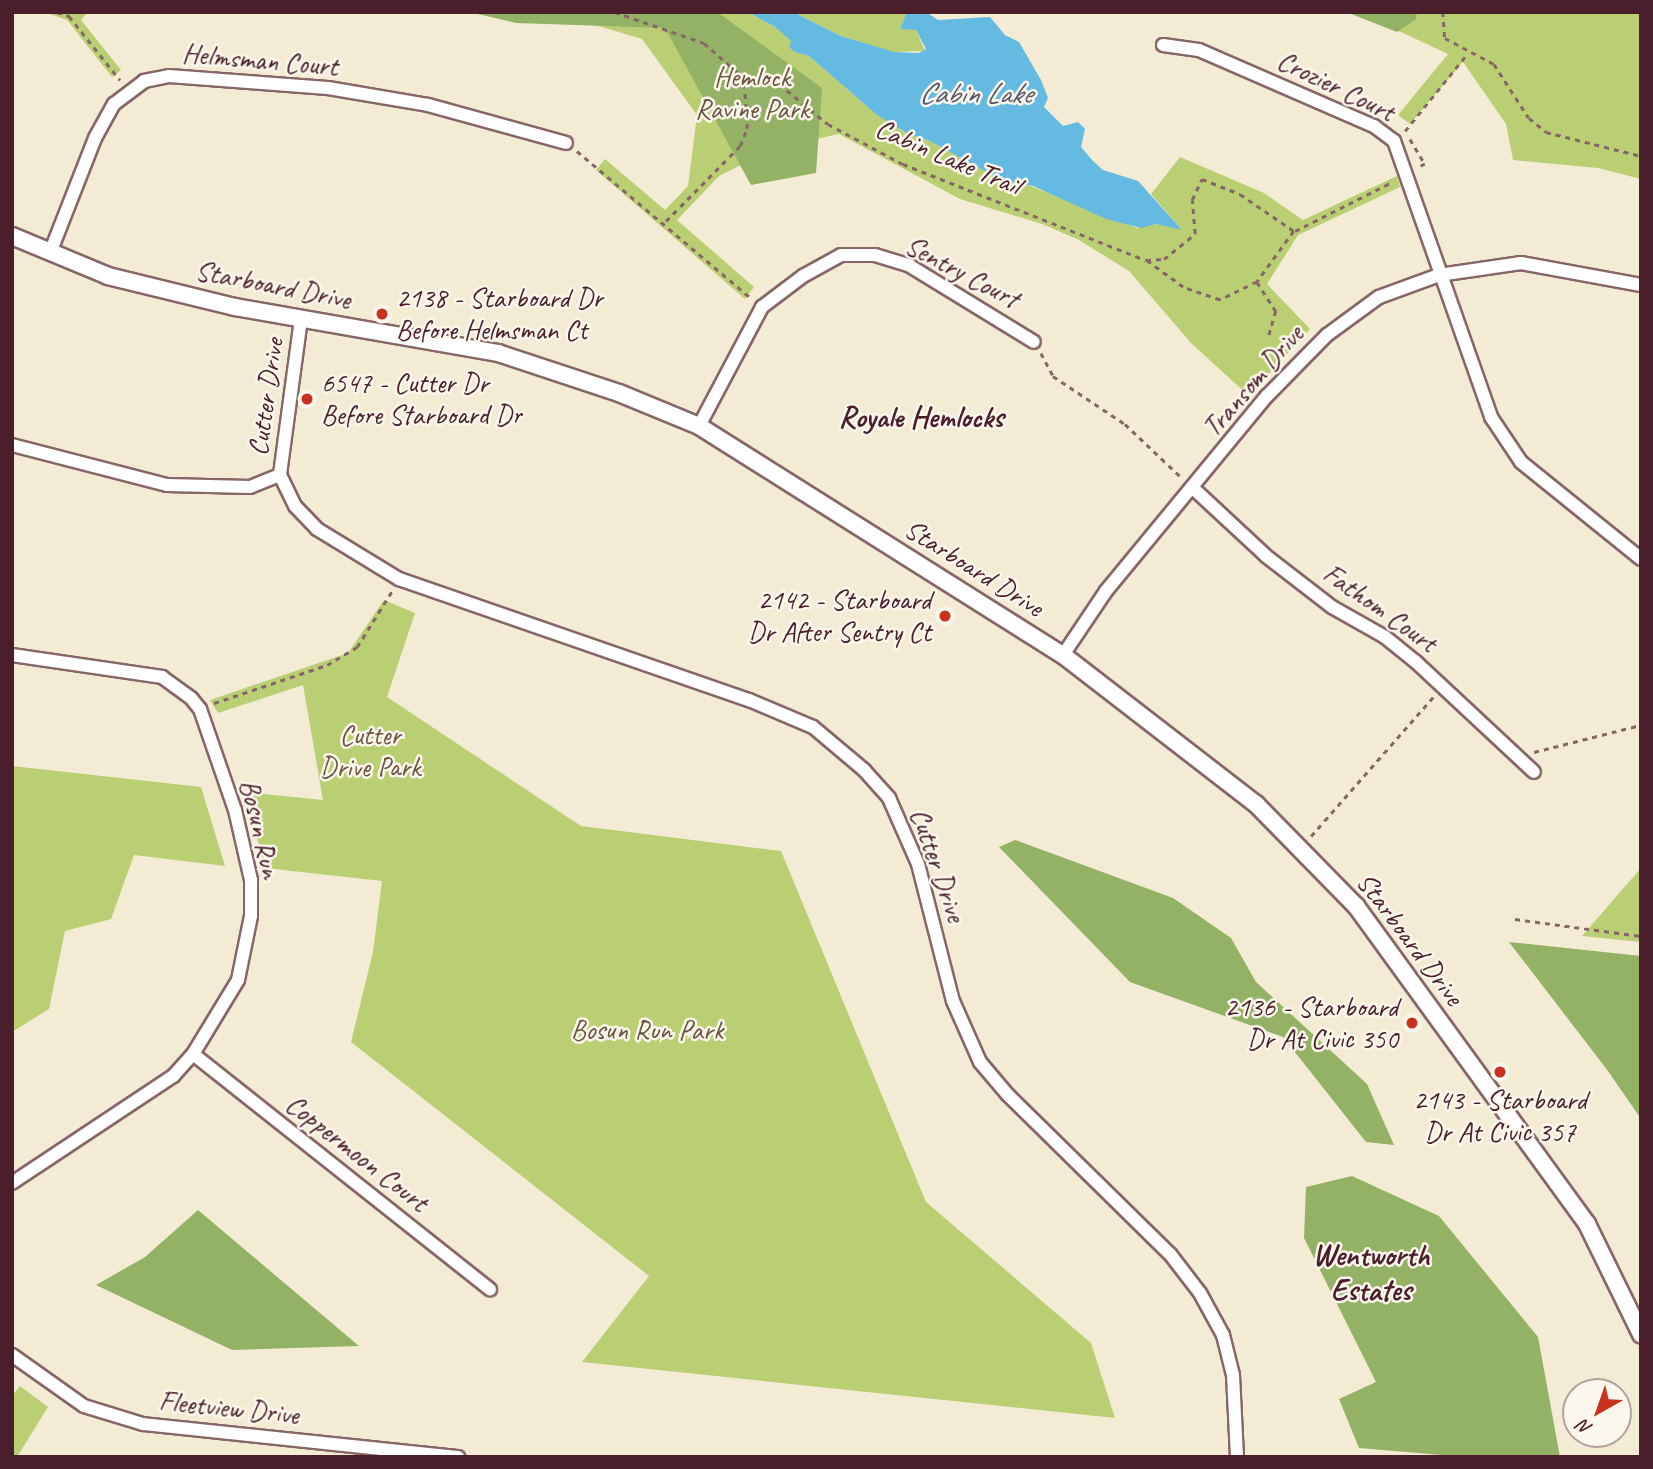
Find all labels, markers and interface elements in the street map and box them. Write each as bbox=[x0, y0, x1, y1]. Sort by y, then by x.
street label: Helmsman Court bbox=[181, 36, 339, 84]
street label: Crozier Court bbox=[1272, 43, 1400, 129]
park label: Hemlock Ravine Park bbox=[695, 60, 809, 126]
water label: Cabin Lake bbox=[918, 75, 1032, 111]
street label: Cabin Lake Trail bbox=[870, 111, 1026, 203]
street label: Sentry Court bbox=[900, 228, 1024, 316]
street label: Starboard Drive bbox=[193, 253, 353, 317]
place label: 2138 - Starboard Dr Before Helmsman Ct bbox=[396, 281, 603, 347]
marker: 2138 - Starboard Dr Before Helmsman Ct bbox=[374, 306, 390, 322]
street label: Transom Drive bbox=[1195, 318, 1311, 444]
street label: Cutter Drive bbox=[241, 336, 291, 458]
place label: 6547 - Cutter Dr Before Starboard Dr bbox=[321, 366, 522, 432]
marker: 6547 - Cutter Dr Before Starboard Dr bbox=[299, 391, 315, 407]
district label: Royale Hemlocks bbox=[838, 399, 1004, 435]
street label: Starboard Drive bbox=[898, 512, 1050, 624]
street label: Fathom Court bbox=[1317, 557, 1443, 659]
place label: 2142 - Starboard Dr After Sentry Ct bbox=[748, 583, 931, 649]
marker: 2142 - Starboard Dr After Sentry Ct bbox=[937, 608, 953, 624]
park label: Cutter Drive Park bbox=[319, 718, 421, 784]
street label: Bosun Run bbox=[232, 776, 288, 882]
street label: Cutter Drive bbox=[903, 804, 973, 926]
street label: Starboard Drive bbox=[1349, 866, 1471, 1012]
place label: 2136 - Starboard Dr At Civic 350 bbox=[1225, 990, 1398, 1056]
park label: Bosun Run Park bbox=[571, 1013, 723, 1047]
marker: 2136 - Starboard Dr At Civic 350 bbox=[1404, 1015, 1420, 1031]
marker: 2143 - Starboard Dr At Civic 357 bbox=[1492, 1064, 1508, 1080]
place label: 2143 - Starboard Dr At Civic 357 bbox=[1413, 1083, 1587, 1149]
street label: Coppermoon Court bbox=[279, 1087, 435, 1219]
district label: Wentworth Estates bbox=[1313, 1237, 1429, 1308]
north arrow bbox=[1562, 1378, 1632, 1448]
street label: Fleetview Drive bbox=[157, 1384, 301, 1432]
text: N bbox=[1573, 1415, 1597, 1441]

